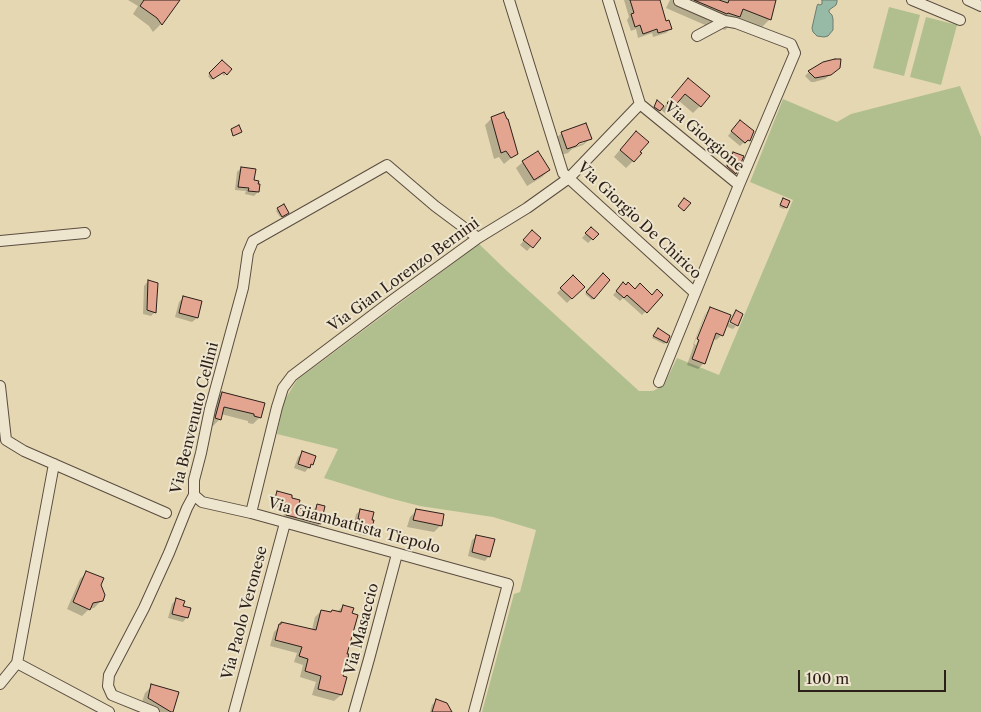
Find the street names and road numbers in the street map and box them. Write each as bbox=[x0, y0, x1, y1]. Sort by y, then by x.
street label: Via Giorgione bbox=[660, 98, 748, 176]
street label: Via Giorgio De Chirico bbox=[573, 159, 705, 283]
street label: Via Gian Lorenzo Bernini bbox=[325, 214, 483, 336]
street label: Via Benvenuto Cellini bbox=[167, 340, 223, 496]
street label: Via Giambattista Tiepolo bbox=[266, 494, 442, 558]
street label: Via Paolo Veronese bbox=[218, 544, 272, 682]
street label: Via Masaccio bbox=[341, 581, 383, 677]

